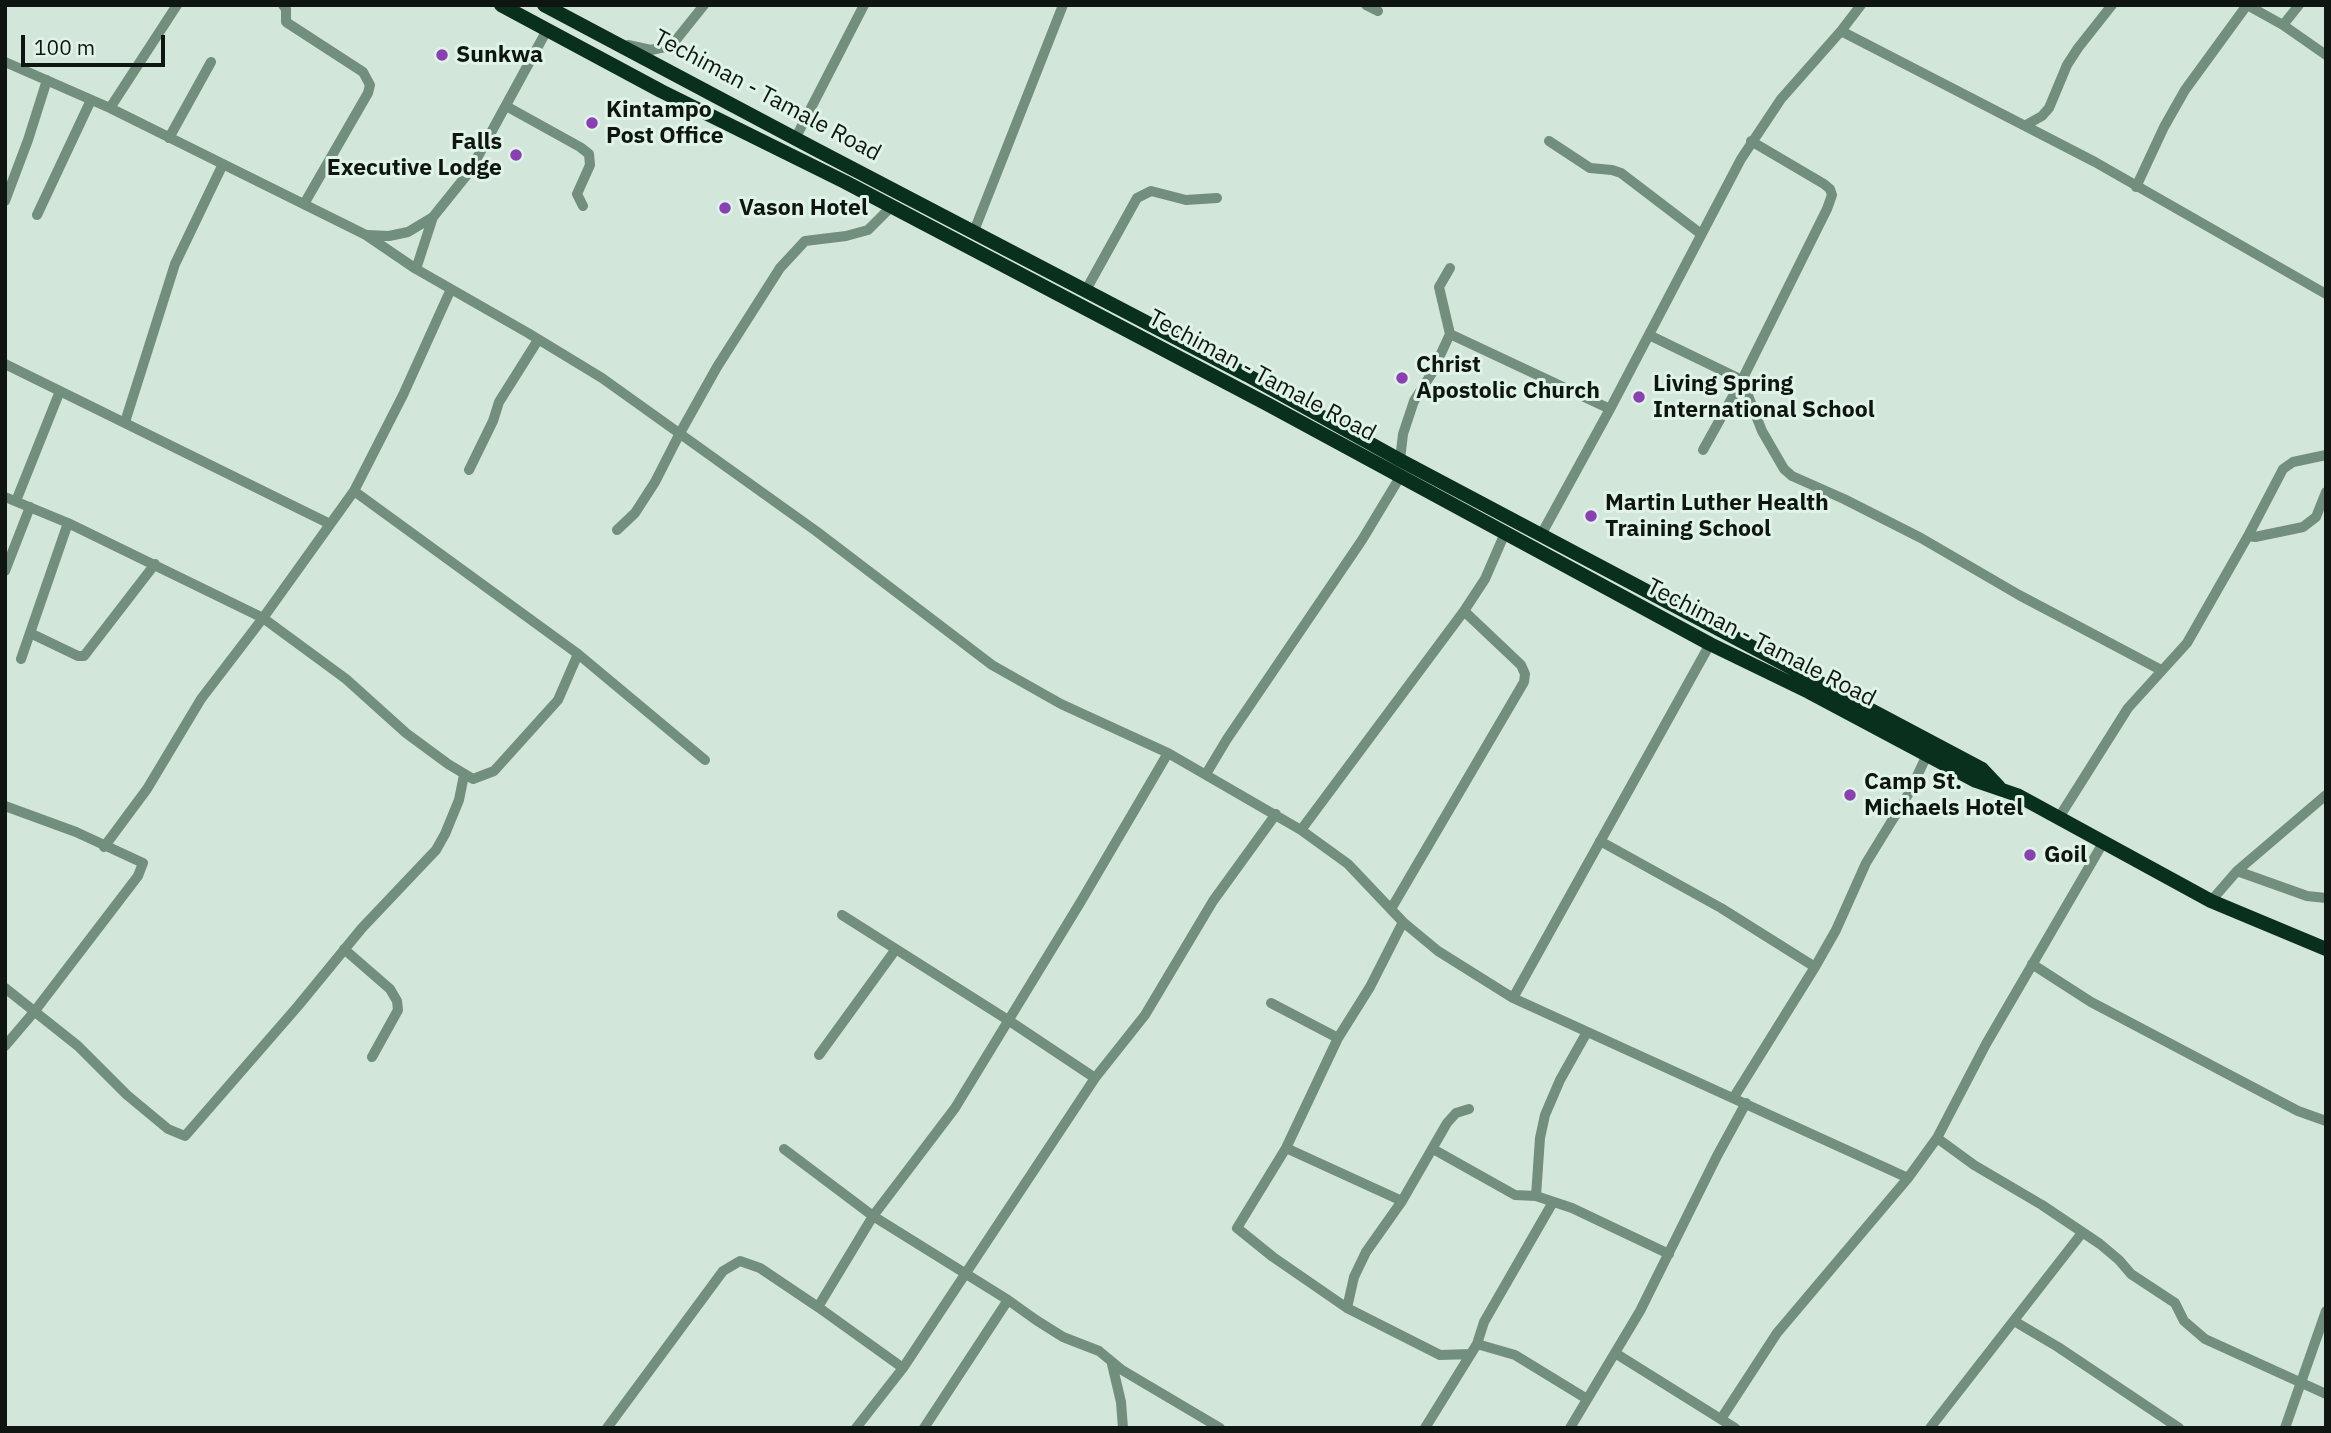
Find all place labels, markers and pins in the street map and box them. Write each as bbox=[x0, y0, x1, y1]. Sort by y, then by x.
place label: Sunkwa bbox=[456, 41, 543, 69]
marker: Sunkwa bbox=[434, 47, 450, 63]
place label: Kintampo Post Office bbox=[606, 96, 724, 150]
marker: Kintampo Post Office bbox=[584, 115, 600, 131]
place label: Falls Executive Lodge bbox=[327, 128, 502, 182]
marker: Falls Executive Lodge bbox=[508, 147, 524, 163]
place label: Vason Hotel bbox=[739, 194, 868, 222]
marker: Vason Hotel bbox=[717, 200, 733, 216]
place label: Christ Apostolic Church bbox=[1416, 351, 1600, 405]
marker: Christ Apostolic Church bbox=[1394, 370, 1410, 386]
place label: Living Spring International School bbox=[1653, 370, 1875, 424]
marker: Living Spring International School bbox=[1631, 389, 1647, 405]
place label: Martin Luther Health Training School bbox=[1605, 489, 1829, 543]
marker: Martin Luther Health Training School bbox=[1583, 508, 1599, 524]
place label: Camp St. Michaels Hotel bbox=[1864, 768, 2023, 822]
marker: Camp St. Michaels Hotel bbox=[1842, 787, 1858, 803]
place label: Goil bbox=[2044, 841, 2087, 869]
marker: Goil bbox=[2022, 847, 2038, 863]

